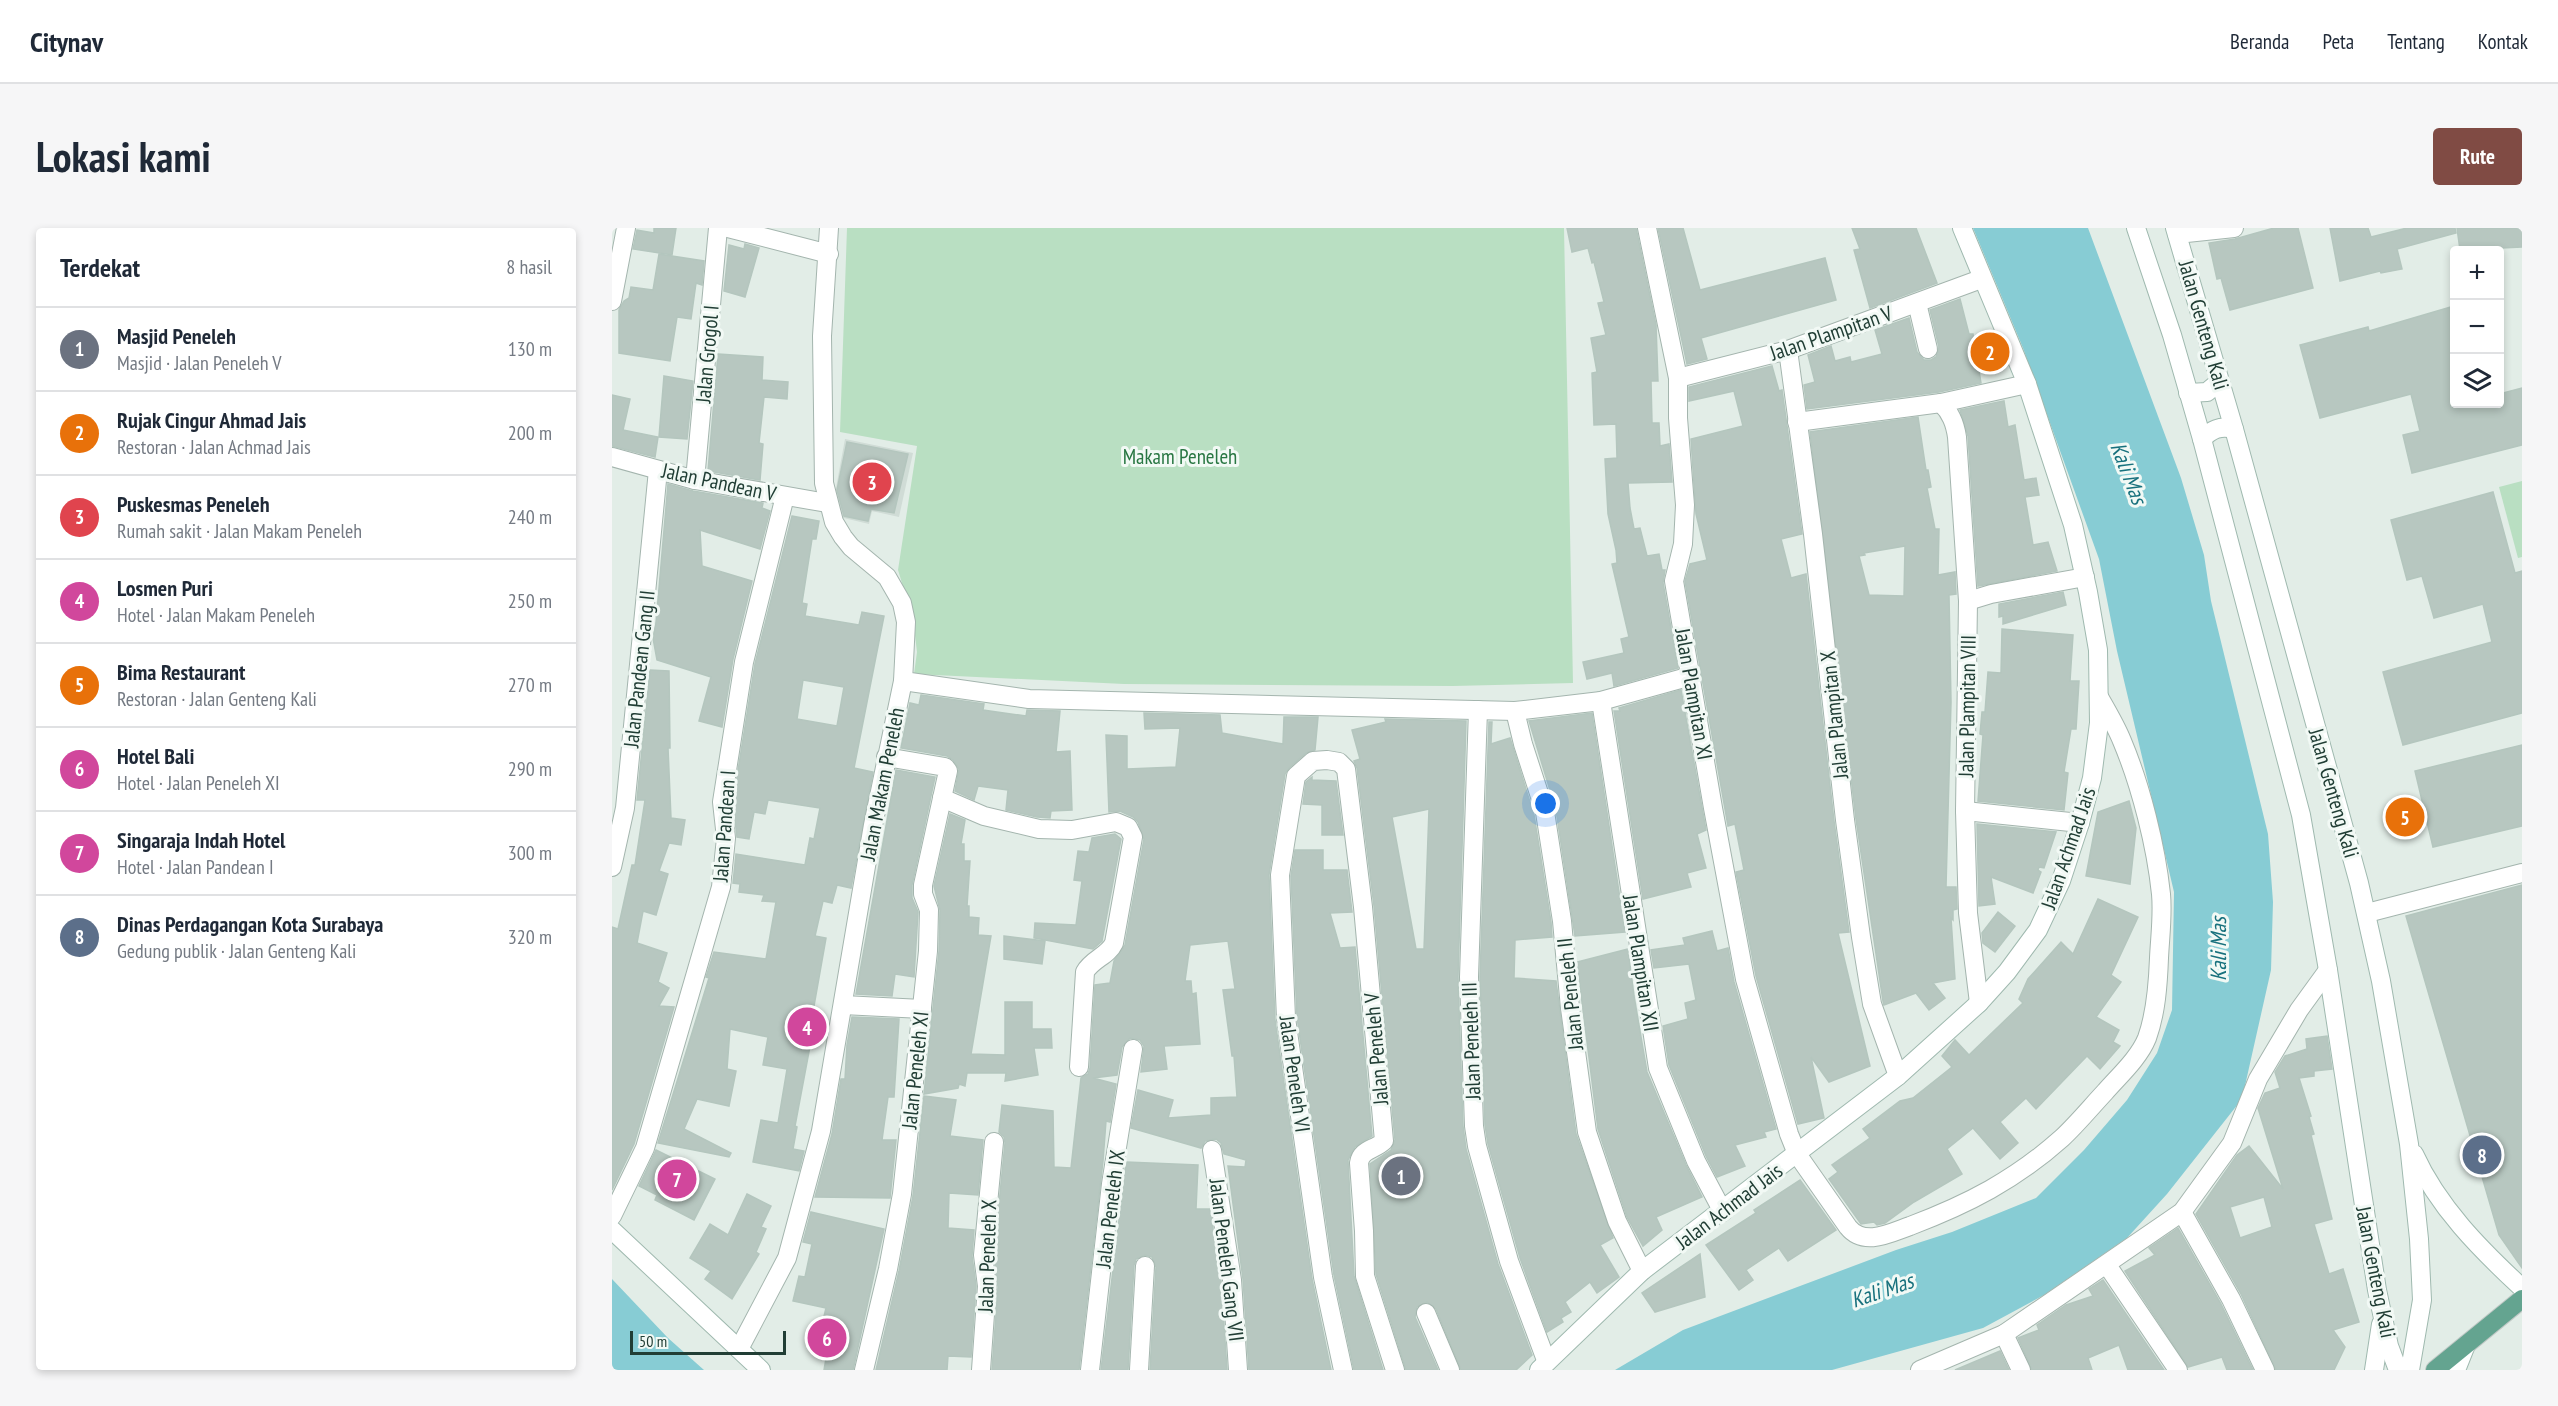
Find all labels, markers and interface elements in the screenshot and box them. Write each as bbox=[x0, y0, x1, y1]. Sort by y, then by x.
text: Citynav bbox=[30, 23, 103, 60]
text: Beranda bbox=[2230, 28, 2290, 55]
text: Peta bbox=[2323, 28, 2354, 55]
text: Tentang bbox=[2387, 28, 2445, 55]
text: Kontak bbox=[2478, 28, 2528, 55]
button: Rute bbox=[2433, 128, 2522, 185]
text: Lokasi kami bbox=[36, 129, 211, 184]
map controls bbox=[2450, 246, 2504, 408]
button: + bbox=[2450, 246, 2504, 300]
text: Terdekat bbox=[60, 251, 140, 284]
text: 8 hasil bbox=[506, 254, 552, 280]
street label: Jalan Genteng Kali bbox=[2172, 256, 2235, 393]
street label: Jalan Plampitan V bbox=[1765, 299, 1896, 367]
button: − bbox=[2450, 300, 2504, 354]
street label: Jalan Grogol I bbox=[689, 304, 725, 405]
text: Masjid Peneleh bbox=[117, 322, 236, 350]
pin: 2 bbox=[1970, 330, 2010, 374]
text: 1 bbox=[75, 336, 84, 362]
text: 130 m bbox=[508, 336, 552, 362]
text: Masjid · Jalan Peneleh V bbox=[117, 350, 282, 376]
button: layers bbox=[2450, 354, 2504, 408]
text: Rujak Cingur Ahmad Jais bbox=[117, 406, 306, 434]
text: 2 bbox=[75, 420, 84, 446]
text: 200 m bbox=[508, 420, 552, 446]
text: Restoran · Jalan Achmad Jais bbox=[117, 434, 311, 460]
water label: Kali Mas bbox=[2104, 438, 2154, 510]
park label: Makam Peneleh bbox=[1123, 443, 1237, 470]
street label: Jalan Pandean V bbox=[658, 457, 779, 507]
pin: 3 bbox=[852, 460, 892, 504]
text: Puskesmas Peneleh bbox=[117, 490, 270, 518]
text: 3 bbox=[75, 504, 84, 530]
text: 240 m bbox=[508, 504, 552, 530]
text: Rumah sakit · Jalan Makam Peneleh bbox=[117, 518, 362, 544]
text: Losmen Puri bbox=[117, 574, 213, 602]
text: 4 bbox=[75, 588, 84, 614]
text: 250 m bbox=[508, 588, 552, 614]
street label: Jalan Pandean Gang II bbox=[617, 589, 661, 750]
text: Hotel · Jalan Makam Peneleh bbox=[117, 602, 315, 628]
street label: Jalan Plampitan XI bbox=[1669, 625, 1719, 762]
street label: Jalan Plampitan VIII bbox=[1952, 635, 1982, 778]
street label: Jalan Plampitan X bbox=[1814, 649, 1854, 781]
text: Bima Restaurant bbox=[117, 658, 245, 686]
text: 5 bbox=[75, 672, 84, 698]
text: 270 m bbox=[508, 672, 552, 698]
text: Restoran · Jalan Genteng Kali bbox=[117, 686, 317, 712]
street label: Jalan Makam Peneleh bbox=[854, 705, 910, 864]
street label: Jalan Genteng Kali bbox=[2302, 724, 2365, 861]
text: Hotel Bali bbox=[117, 742, 194, 770]
text: 6 bbox=[75, 756, 84, 782]
text: 290 m bbox=[508, 756, 552, 782]
street label: Jalan Pandean I bbox=[707, 769, 741, 884]
text: Hotel · Jalan Peneleh XI bbox=[117, 770, 280, 796]
street label: Jalan Achmad Jais bbox=[2034, 784, 2101, 913]
your location bbox=[1531, 789, 1560, 818]
pin: 5 bbox=[2386, 794, 2424, 840]
text: Singaraja Indah Hotel bbox=[117, 826, 285, 854]
text: 7 bbox=[75, 840, 84, 866]
text: 300 m bbox=[508, 840, 552, 866]
text: Hotel · Jalan Pandean I bbox=[117, 854, 274, 880]
street label: Jalan Plampitan XII bbox=[1617, 892, 1665, 1033]
text: Dinas Perdagangan Kota Surabaya bbox=[117, 910, 383, 938]
water label: Kali Mas bbox=[2204, 914, 2232, 981]
text: 8 bbox=[75, 924, 84, 950]
text: 320 m bbox=[508, 924, 552, 950]
street label: Jalan Peneleh II bbox=[1551, 936, 1589, 1053]
text: Gedung publik · Jalan Genteng Kali bbox=[117, 938, 356, 964]
street label: Jalan Peneleh III bbox=[1455, 982, 1487, 1101]
street label: Jalan Peneleh V bbox=[1358, 992, 1394, 1107]
pin: 4 bbox=[788, 1004, 826, 1050]
street label: Jalan Peneleh XI bbox=[895, 1010, 935, 1131]
street label: Jalan Peneleh VI bbox=[1273, 1013, 1317, 1134]
pin: 8 bbox=[2462, 1132, 2502, 1178]
street label: Jalan Peneleh IX bbox=[1089, 1148, 1131, 1270]
pin: 1 bbox=[1382, 1154, 1420, 1198]
pin: 7 bbox=[658, 1156, 696, 1202]
street label: Jalan Achmad Jais bbox=[1669, 1157, 1788, 1256]
street label: Jalan Peneleh Gang VII bbox=[1204, 1176, 1250, 1343]
street label: Jalan Peneleh X bbox=[971, 1199, 1002, 1314]
street label: Jalan Genteng Kali bbox=[2350, 1203, 2402, 1340]
water label: Kali Mas bbox=[1847, 1266, 1919, 1314]
pin: 6 bbox=[808, 1316, 846, 1360]
scale bar bbox=[630, 1328, 786, 1356]
text: 50 m bbox=[639, 1331, 667, 1351]

